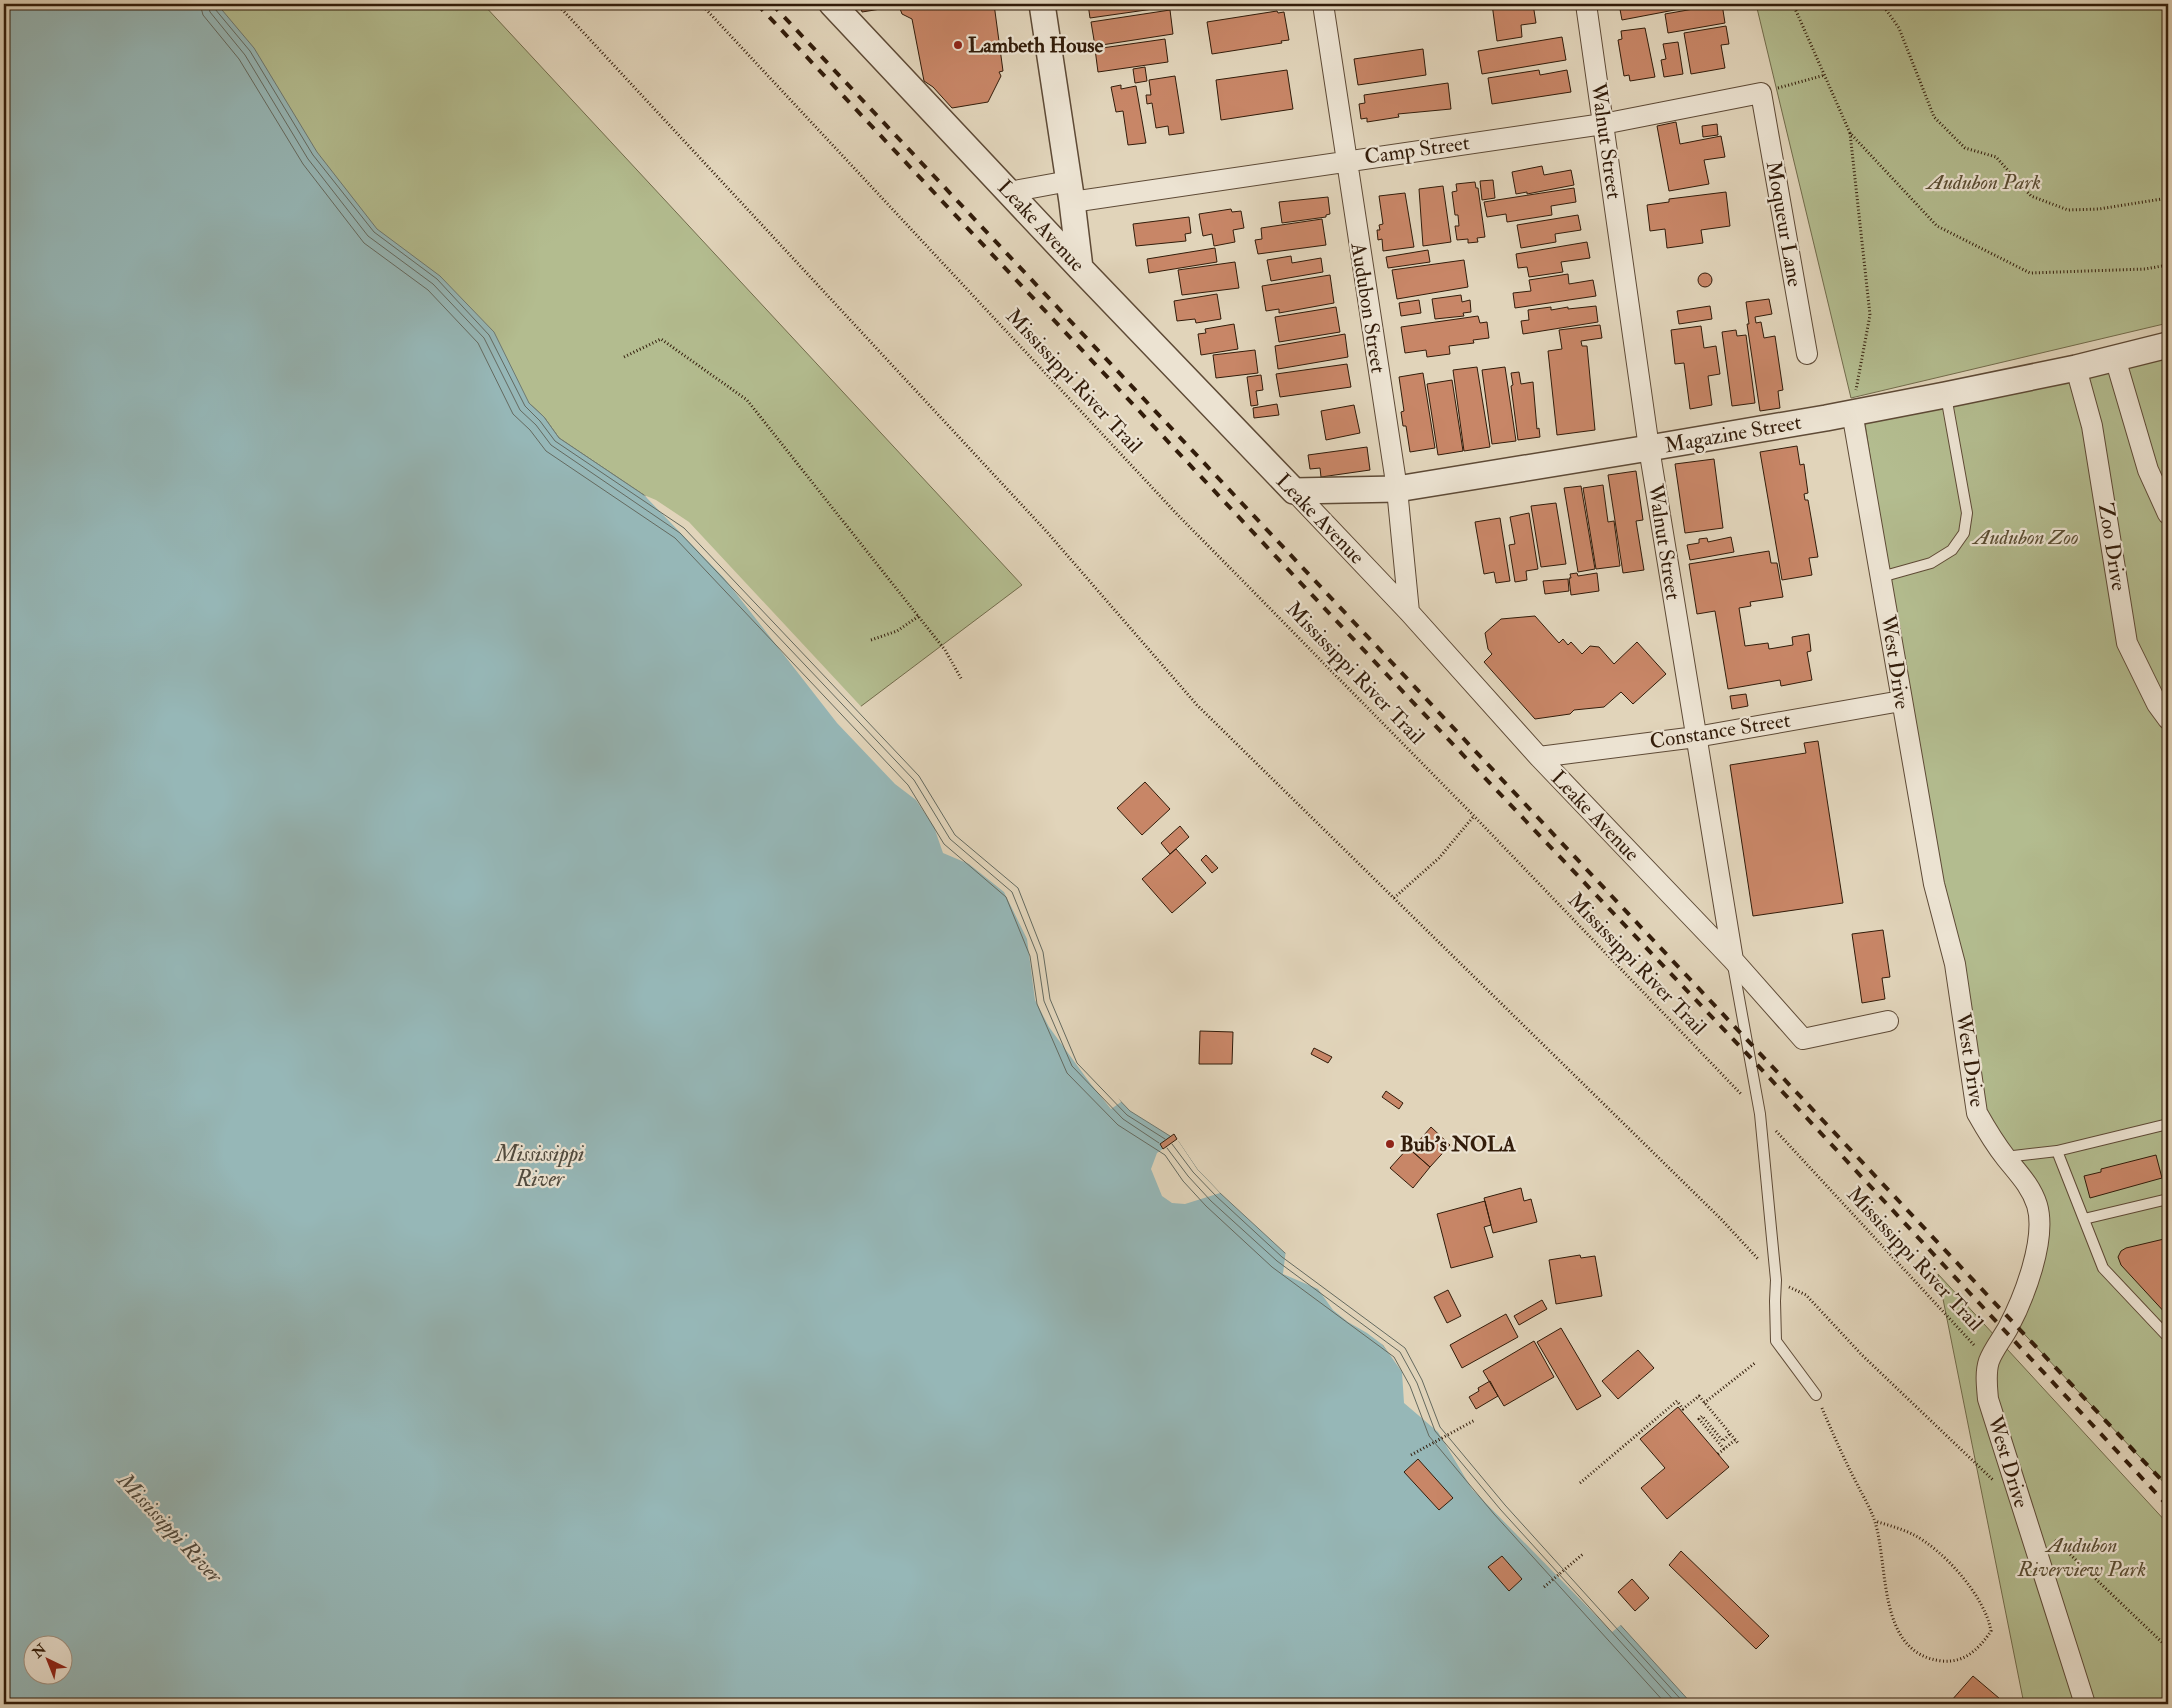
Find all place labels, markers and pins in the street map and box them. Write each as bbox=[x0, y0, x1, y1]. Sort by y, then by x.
place label: Lambeth House bbox=[968, 32, 1103, 59]
marker: Lambeth House bbox=[952, 39, 964, 51]
place label: Bub's NOLA bbox=[1400, 1131, 1517, 1158]
marker: Bub's NOLA bbox=[1384, 1138, 1396, 1150]

